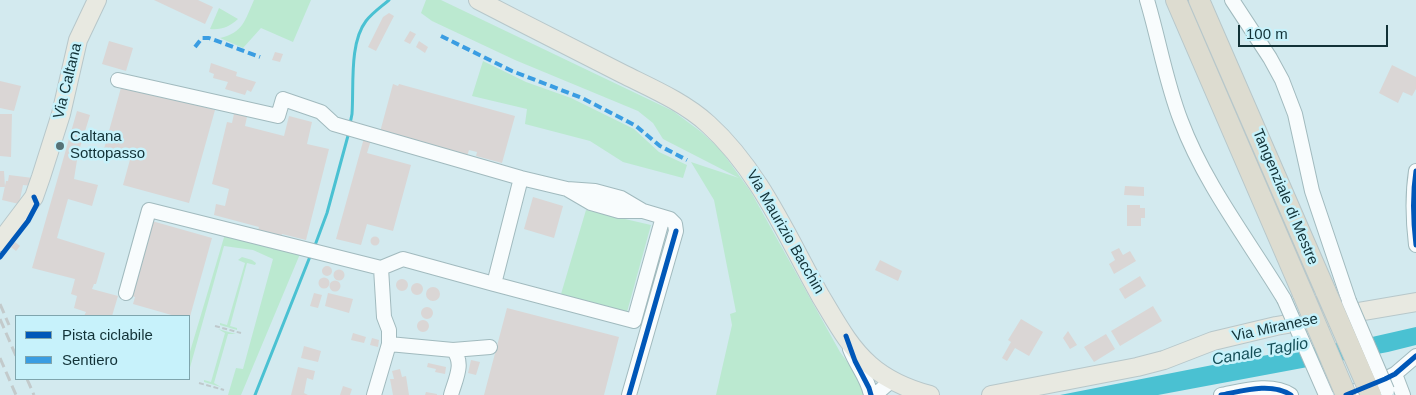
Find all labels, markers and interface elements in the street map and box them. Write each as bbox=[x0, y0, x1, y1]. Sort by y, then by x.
scale bar bbox=[1241, 15, 1391, 47]
text: 100 m bbox=[1246, 25, 1288, 42]
street label: Via Caltana bbox=[50, 41, 86, 121]
street label: Tangenziale di Mestre bbox=[1248, 126, 1322, 268]
place label: Caltana Sottopasso bbox=[70, 128, 145, 163]
marker: Caltana Sottopasso bbox=[54, 140, 66, 152]
street label: Via Maurizio Bacchin bbox=[742, 167, 828, 297]
street label: Via Miranese bbox=[1230, 310, 1320, 346]
legend bbox=[15, 315, 190, 380]
text: Pista ciclabile bbox=[62, 326, 153, 343]
water label: Canale Taglio bbox=[1210, 334, 1310, 370]
text: Sentiero bbox=[62, 351, 118, 368]

